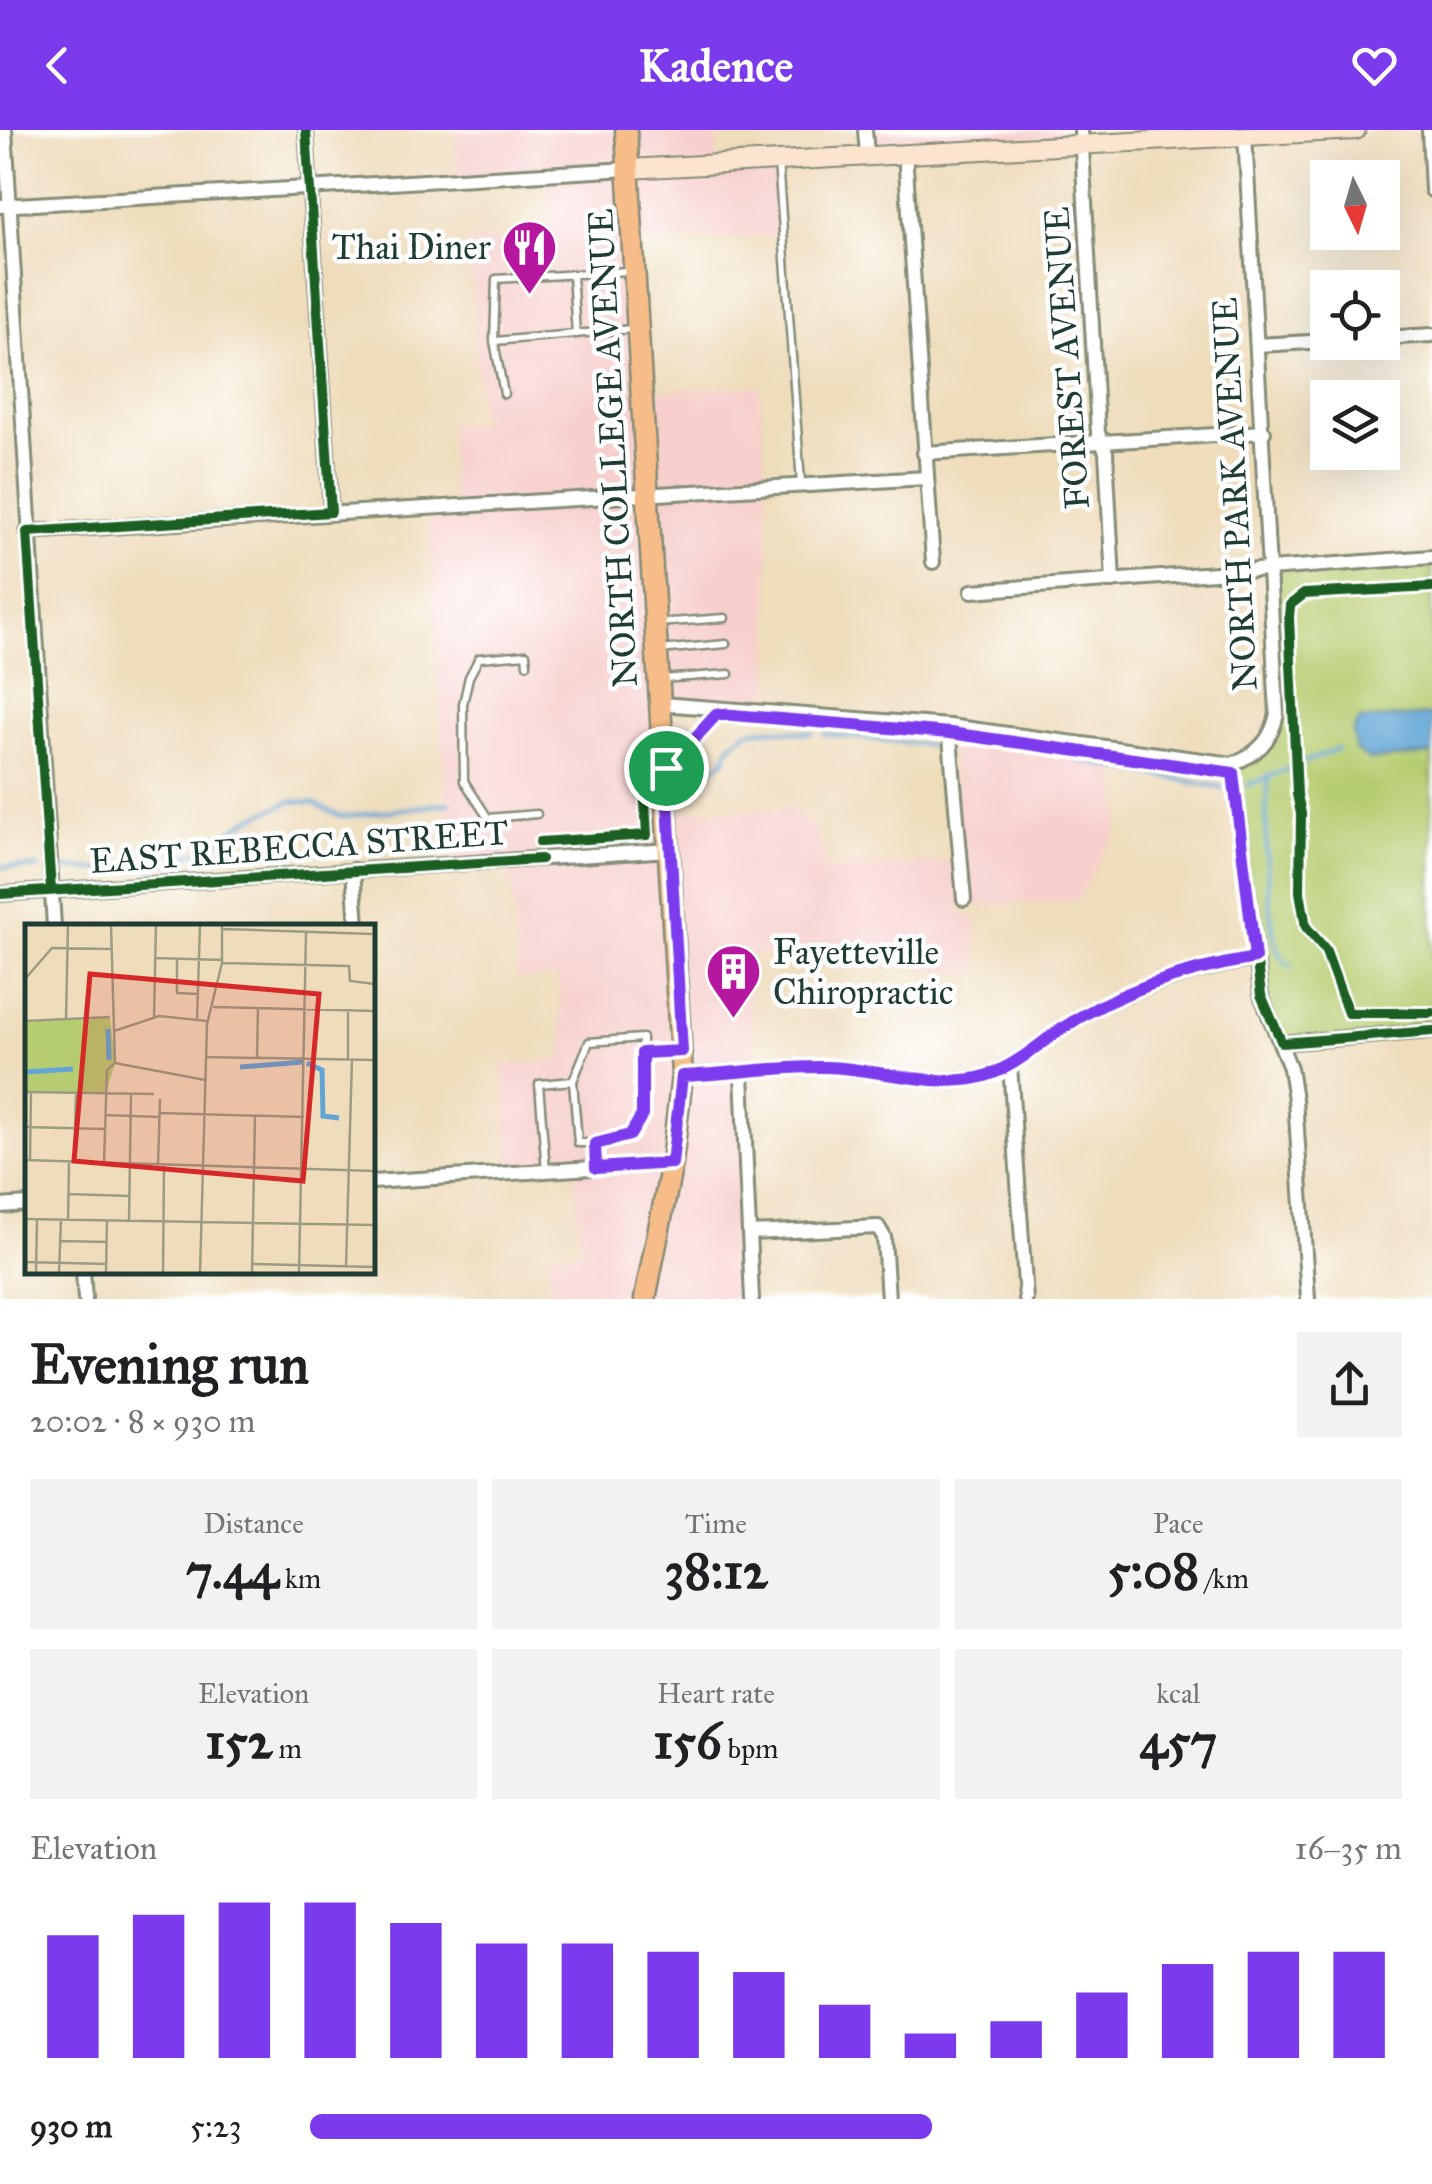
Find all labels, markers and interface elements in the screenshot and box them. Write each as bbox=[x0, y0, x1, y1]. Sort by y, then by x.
icon: back bbox=[30, 38, 85, 93]
text: Kadence bbox=[639, 38, 793, 93]
icon: heart bbox=[1347, 38, 1402, 93]
north arrow bbox=[1310, 160, 1400, 250]
map controls bbox=[1310, 160, 1400, 470]
street label: FOREST AVENUE bbox=[1035, 205, 1099, 511]
street label: NORTH COLLEGE AVENUE bbox=[579, 207, 647, 689]
restaurant icon: Thai Diner bbox=[500, 217, 560, 296]
place label: Thai Diner bbox=[332, 226, 492, 269]
button: locate bbox=[1310, 270, 1400, 360]
street label: NORTH PARK AVENUE bbox=[1203, 296, 1267, 692]
button: layers bbox=[1310, 380, 1400, 470]
pin bbox=[624, 726, 709, 811]
icon: arrive bbox=[639, 741, 694, 796]
street label: EAST REBECCA STREET bbox=[88, 811, 510, 883]
inset map bbox=[25, 924, 375, 1274]
place label: Fayetteville Chiropractic bbox=[773, 931, 953, 1014]
building icon: Fayetteville Chiropractic bbox=[704, 942, 764, 1021]
text: Evening run bbox=[30, 1331, 309, 1398]
button: share bbox=[1297, 1332, 1402, 1437]
text: 20:02 · 8 × 930 m bbox=[30, 1402, 255, 1441]
text: Distance bbox=[203, 1506, 304, 1541]
text: Time bbox=[685, 1506, 747, 1541]
text: Pace bbox=[1153, 1506, 1204, 1541]
text: 7.44 bbox=[186, 1541, 279, 1602]
text: 38:12 bbox=[664, 1541, 768, 1602]
text: 5:08 bbox=[1108, 1541, 1199, 1602]
text: km bbox=[279, 1561, 321, 1596]
text: /km bbox=[1199, 1561, 1249, 1596]
text: Elevation bbox=[198, 1676, 309, 1711]
text: Heart rate bbox=[657, 1676, 775, 1711]
text: kcal bbox=[1156, 1676, 1200, 1711]
text: 152 bbox=[205, 1711, 273, 1772]
text: 156 bbox=[653, 1711, 722, 1772]
text: 457 bbox=[1139, 1711, 1217, 1772]
text: m bbox=[273, 1731, 302, 1766]
text: bpm bbox=[722, 1731, 779, 1766]
text: Elevation bbox=[30, 1829, 157, 1868]
text: 16–35 m bbox=[1295, 1829, 1402, 1868]
text: 930 m bbox=[30, 2107, 112, 2146]
text: 5:23 bbox=[190, 2107, 242, 2146]

